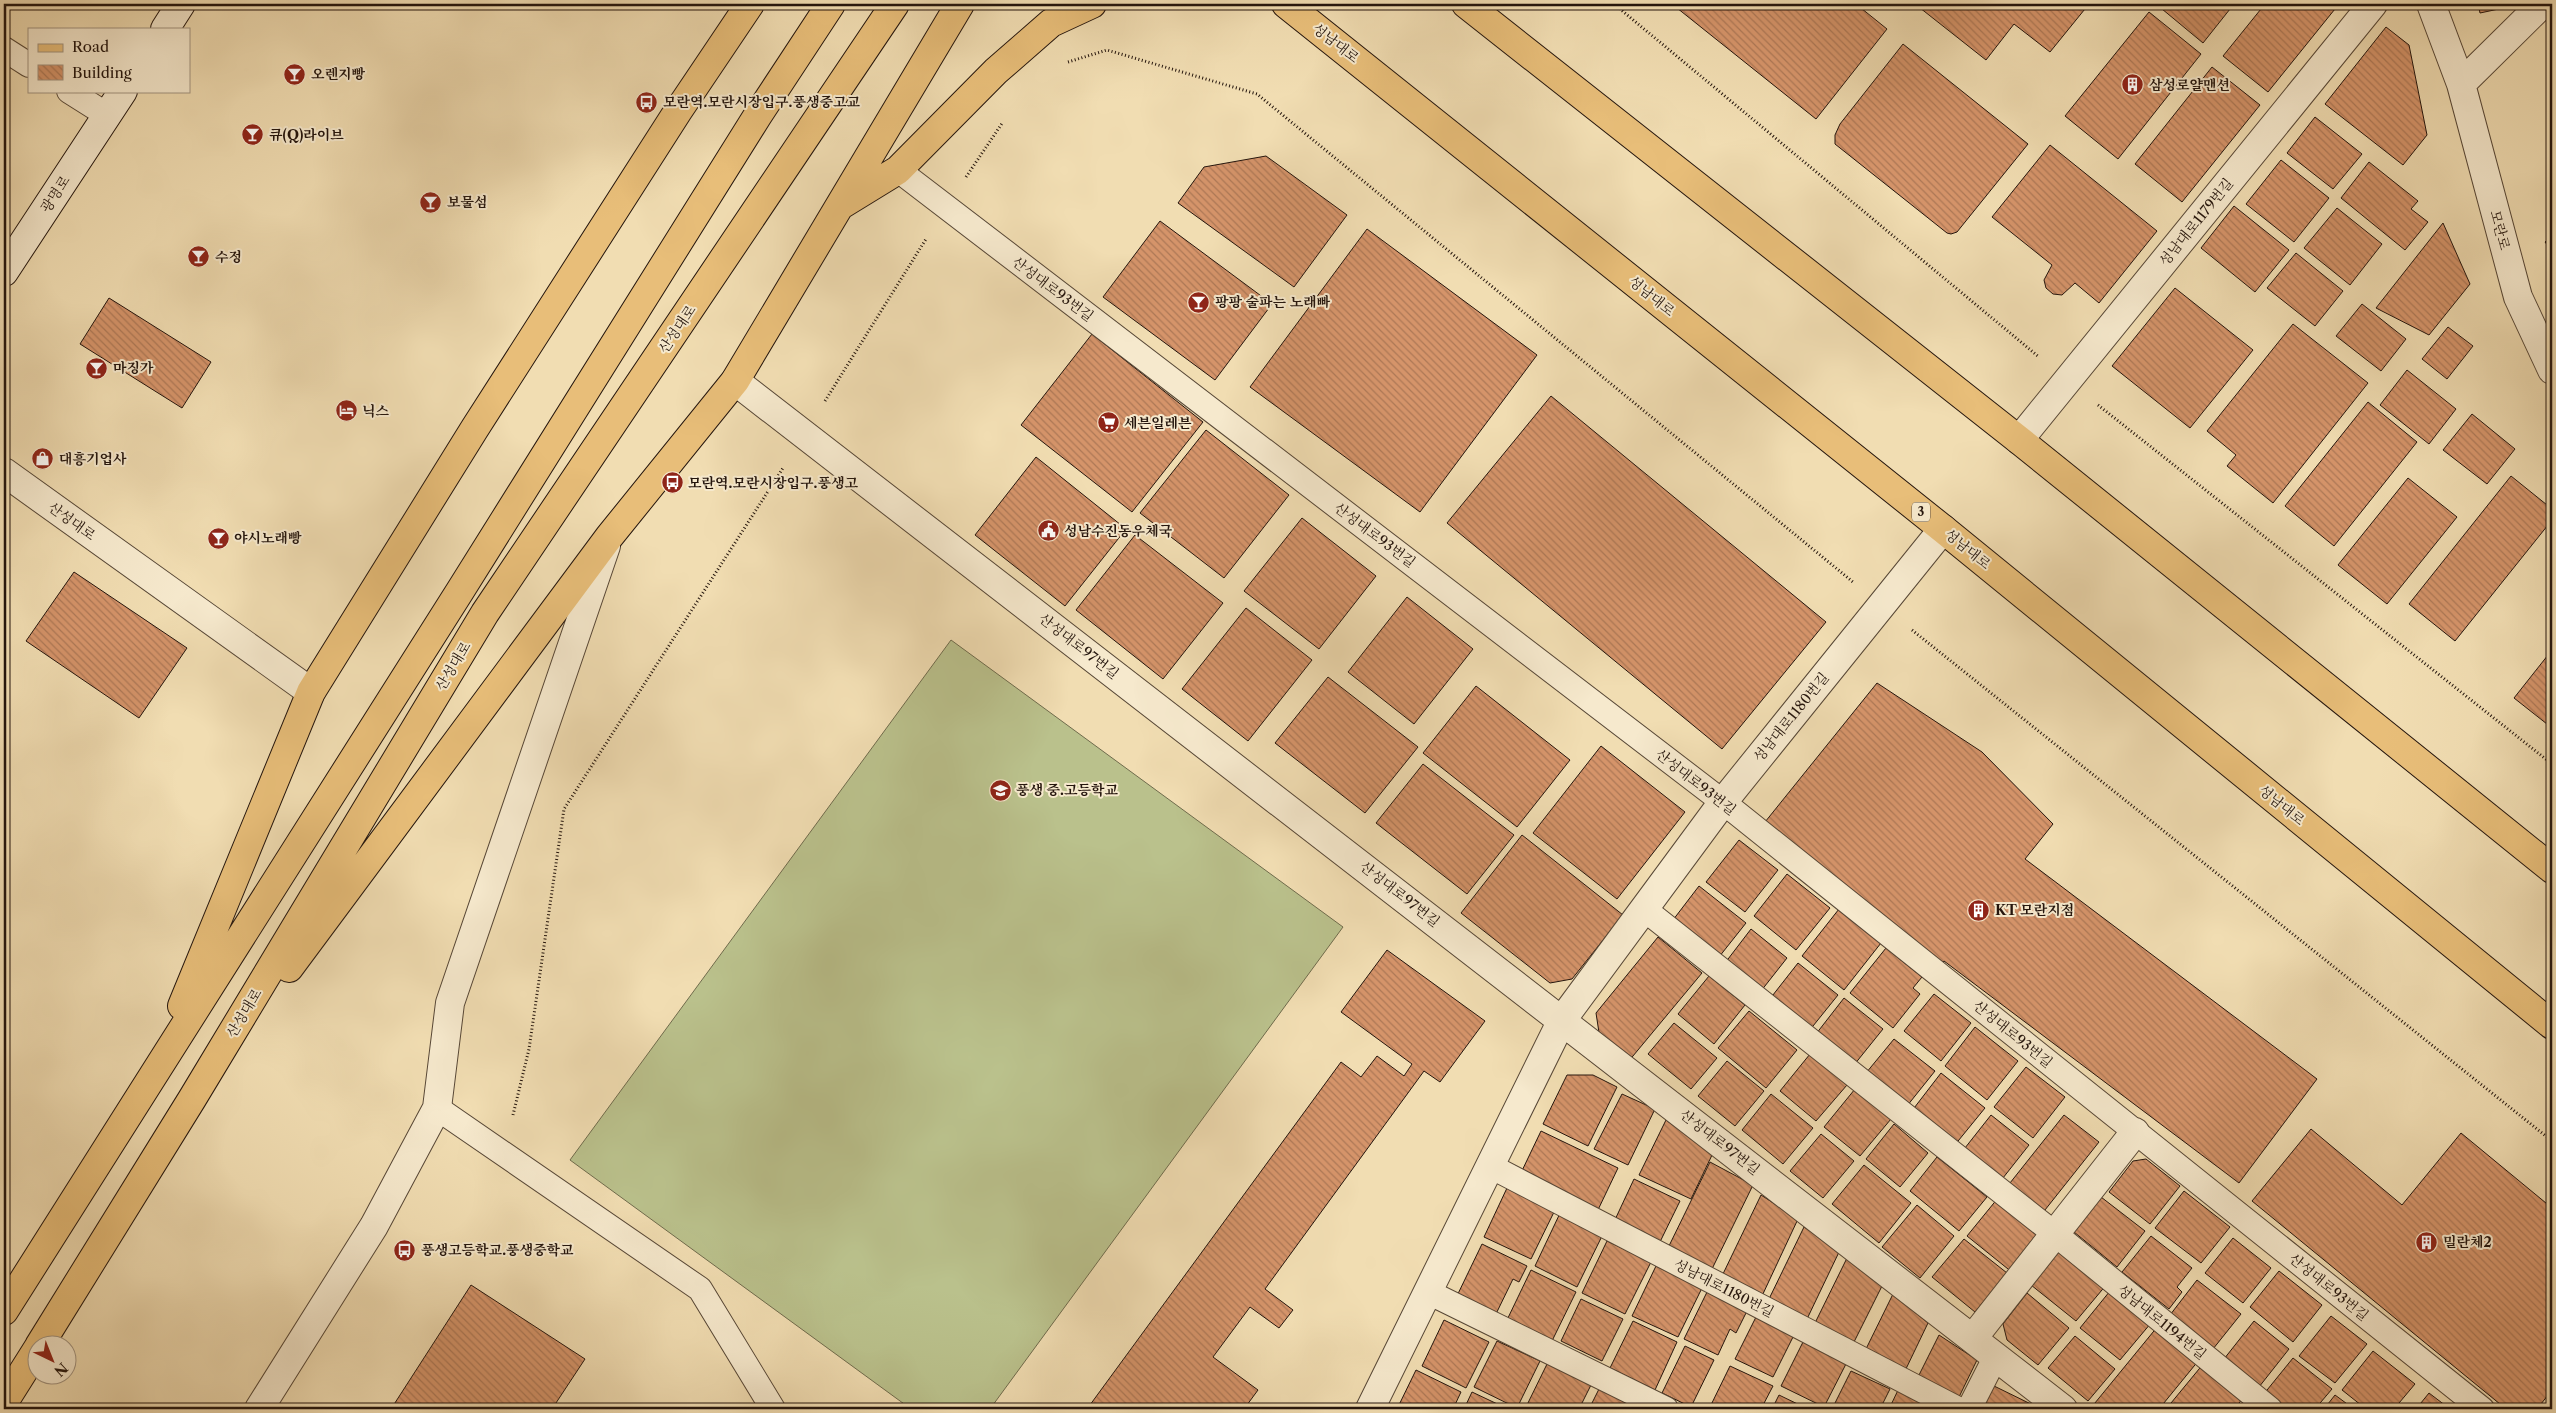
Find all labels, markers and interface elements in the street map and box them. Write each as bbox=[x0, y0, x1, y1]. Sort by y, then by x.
street label: 성남대로 bbox=[1309, 19, 1363, 67]
legend bbox=[28, 28, 190, 92]
text: Road bbox=[72, 37, 109, 56]
bar icon: 오렌지빵 bbox=[283, 62, 307, 86]
text: Building bbox=[72, 63, 132, 82]
place label: 오렌지빵 bbox=[311, 65, 366, 83]
building icon: 삼성로얄맨션 bbox=[2121, 73, 2145, 97]
place label: 삼성로얄맨션 bbox=[2149, 76, 2230, 94]
bus stop icon: 모란역.모란시장입구.풍생중고교 bbox=[635, 90, 659, 114]
place label: 모란역.모란시장입구.풍생중고교 bbox=[663, 93, 861, 111]
bar icon: 큐(Q)라이브 bbox=[241, 123, 265, 147]
place label: 큐(Q)라이브 bbox=[269, 126, 344, 144]
street label: 광명로 bbox=[36, 172, 74, 216]
street label: 성남대로1179번길 bbox=[2155, 174, 2237, 270]
bar icon: 보물섬 bbox=[419, 190, 443, 214]
place label: 보물섬 bbox=[447, 193, 488, 211]
street label: 모란로 bbox=[2486, 208, 2514, 252]
bar icon: 수정 bbox=[187, 245, 211, 269]
place label: 수정 bbox=[215, 248, 242, 266]
street label: 산성대로93번길 bbox=[1009, 253, 1097, 325]
street label: 성남대로 bbox=[1625, 272, 1679, 320]
bar icon: 팡팡 술파는 노래빠 bbox=[1187, 290, 1211, 314]
place label: 팡팡 술파는 노래빠 bbox=[1215, 293, 1331, 311]
street label: 산성대로 bbox=[654, 301, 700, 356]
bar icon: 마징가 bbox=[85, 356, 109, 380]
place label: 마징가 bbox=[113, 359, 154, 377]
hotel icon: 닉스 bbox=[334, 399, 358, 423]
place label: 닉스 bbox=[362, 402, 390, 420]
supermarket icon: 세븐일레븐 bbox=[1096, 411, 1120, 435]
place label: 세븐일레븐 bbox=[1124, 414, 1192, 432]
shop icon: 대흥기업사 bbox=[31, 447, 55, 471]
place label: 대흥기업사 bbox=[59, 450, 127, 468]
bus stop icon: 모란역.모란시장입구.풍생고 bbox=[660, 471, 684, 495]
place label: 모란역.모란시장입구.풍생고 bbox=[688, 474, 859, 492]
street label: 산성대로 bbox=[45, 498, 100, 544]
street label: 산성대로93번길 bbox=[1331, 499, 1419, 571]
road number: 3 bbox=[1912, 502, 1930, 522]
public building icon: 성남수진동우체국 bbox=[1036, 519, 1060, 543]
place label: 성남수진동우체국 bbox=[1064, 522, 1173, 540]
street label: 성남대로 bbox=[1941, 525, 1995, 573]
bar icon: 야시노래빵 bbox=[206, 526, 230, 550]
place label: 야시노래빵 bbox=[234, 529, 302, 547]
street label: 산성대로97번길 bbox=[1036, 609, 1122, 683]
street label: 산성대로 bbox=[431, 638, 475, 694]
street label: 성남대로1180번길 bbox=[1749, 669, 1833, 765]
street label: 산성대로93번길 bbox=[1652, 745, 1740, 819]
school or university icon: 풍생 중.고등학교 bbox=[988, 778, 1012, 802]
place label: 풍생 중.고등학교 bbox=[1016, 781, 1119, 799]
street label: 성남대로 bbox=[2255, 781, 2309, 829]
street label: 산성대로97번길 bbox=[1357, 857, 1443, 931]
building icon: KT 모란지점 bbox=[1967, 898, 1991, 922]
place label: KT 모란지점 bbox=[1995, 901, 2074, 919]
street label: 산성대로 bbox=[222, 985, 266, 1041]
street label: 산성대로93번길 bbox=[1970, 996, 2056, 1072]
street label: 산성대로97번길 bbox=[1677, 1105, 1763, 1179]
building icon: 밀란체2 bbox=[2415, 1230, 2439, 1254]
place label: 밀란체2 bbox=[2443, 1233, 2492, 1251]
bus stop icon: 풍생고등학교.풍생중학교 bbox=[393, 1238, 417, 1262]
place label: 풍생고등학교.풍생중학교 bbox=[421, 1241, 574, 1259]
street label: 산성대로93번길 bbox=[2286, 1249, 2372, 1325]
street label: 성남대로1180번길 bbox=[1671, 1255, 1777, 1321]
street label: 성남대로1194번길 bbox=[2114, 1281, 2210, 1363]
north arrow bbox=[28, 1336, 78, 1386]
text: N bbox=[50, 1359, 71, 1380]

